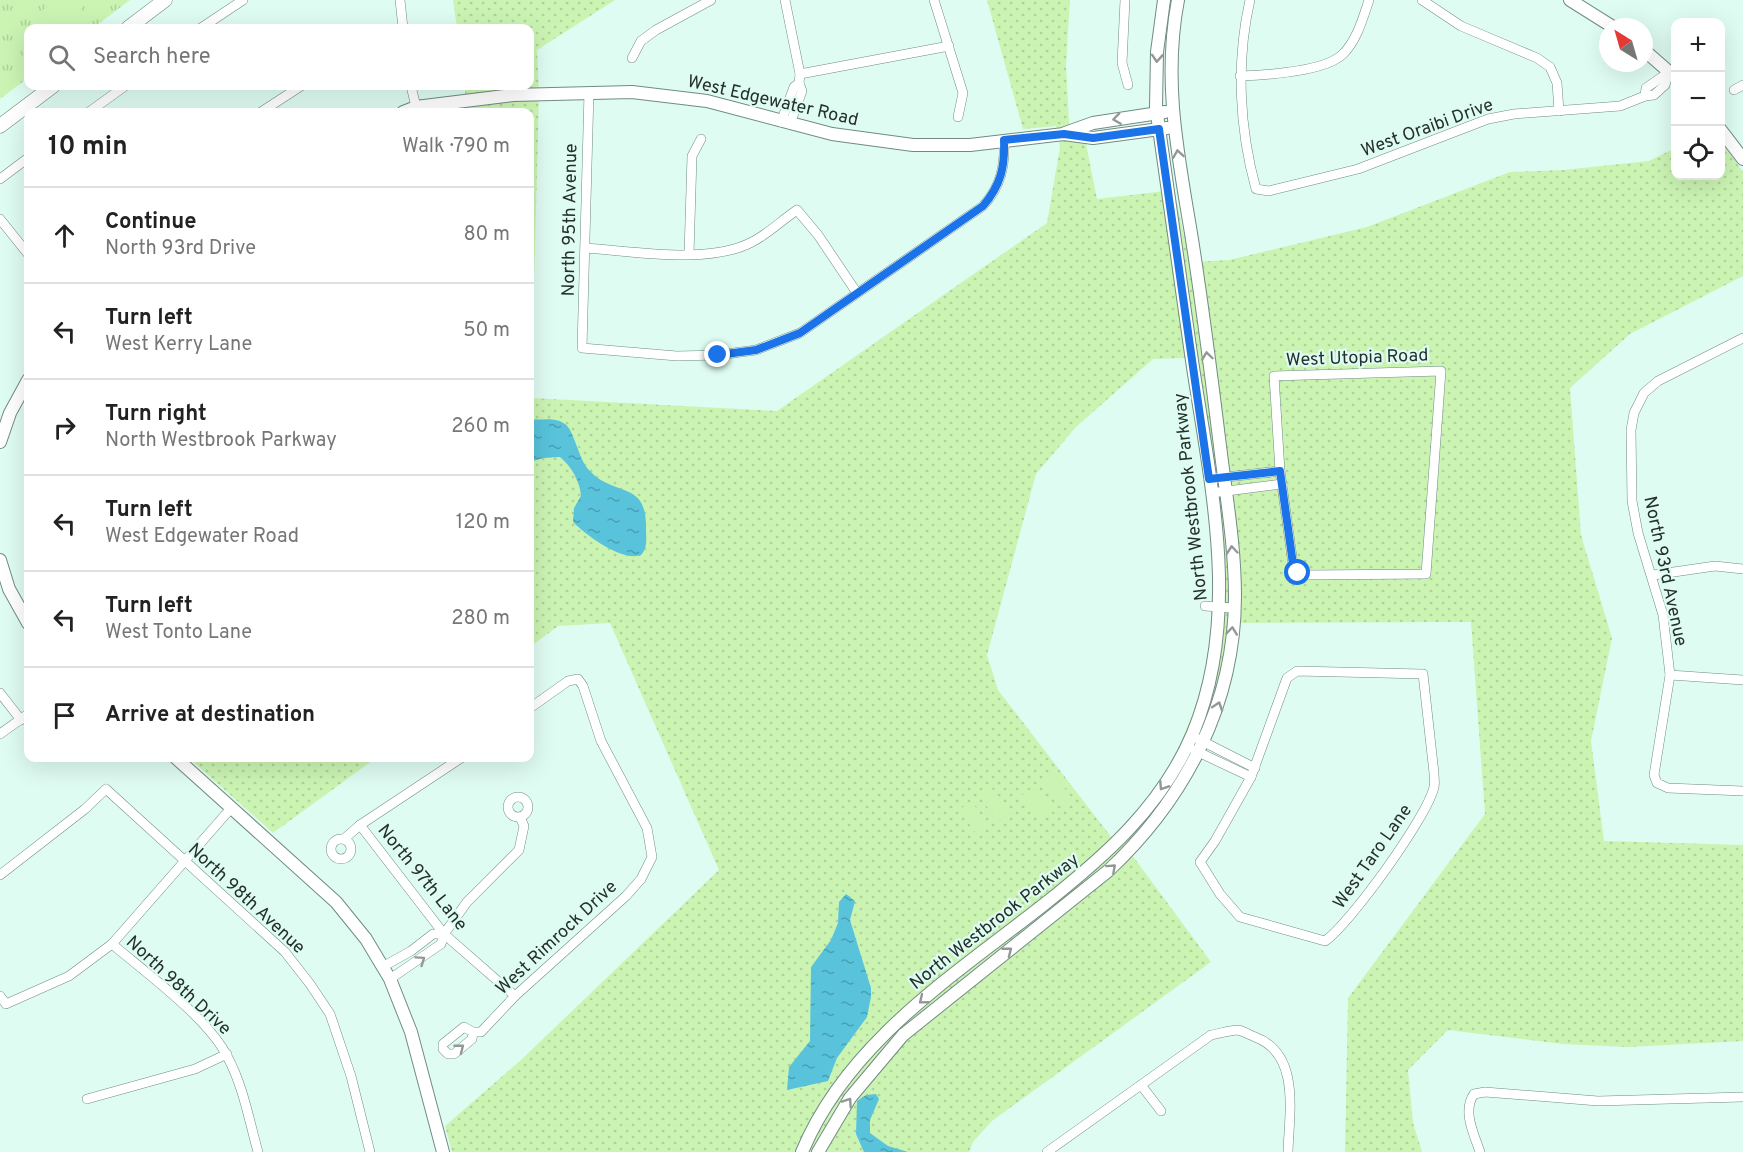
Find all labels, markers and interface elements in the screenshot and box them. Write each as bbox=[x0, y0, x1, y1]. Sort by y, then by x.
north arrow bbox=[1599, 18, 1653, 72]
map controls bbox=[1671, 18, 1725, 180]
button: + bbox=[1671, 18, 1725, 72]
search box bbox=[24, 24, 534, 90]
icon: search bbox=[45, 41, 78, 74]
text: Search here bbox=[93, 44, 211, 71]
one-way arrow bbox=[1151, 54, 1164, 63]
street label: West Edgewater Road bbox=[685, 71, 860, 132]
button: − bbox=[1671, 72, 1725, 126]
street label: West Oraibi Drive bbox=[1358, 94, 1497, 163]
one-way arrow bbox=[1112, 113, 1121, 125]
button: locate bbox=[1671, 126, 1725, 180]
text: 10 min bbox=[48, 131, 128, 164]
text: Walk · 790 m bbox=[402, 134, 510, 160]
street label: North 95th Avenue bbox=[558, 143, 583, 297]
one-way arrow bbox=[1173, 149, 1185, 158]
text: Continue bbox=[105, 209, 196, 236]
icon: ahead bbox=[48, 219, 81, 252]
text: 80 m bbox=[464, 222, 510, 248]
text: North 93rd Drive bbox=[105, 236, 256, 262]
text: Turn left bbox=[105, 305, 193, 332]
icon: left bbox=[48, 315, 81, 348]
text: 50 m bbox=[463, 318, 510, 344]
text: West Kerry Lane bbox=[105, 332, 252, 358]
route end bbox=[704, 341, 730, 367]
street label: West Utopia Road bbox=[1285, 345, 1429, 372]
one-way arrow bbox=[1201, 352, 1214, 362]
street label: North Westbrook Parkway bbox=[1169, 392, 1214, 602]
text: Turn right bbox=[105, 401, 207, 428]
icon: right bbox=[48, 411, 81, 444]
text: 260 m bbox=[451, 414, 510, 440]
text: North Westbrook Parkway bbox=[105, 428, 337, 454]
street label: North 93rd Avenue bbox=[1637, 494, 1692, 648]
text: Turn left bbox=[105, 497, 193, 524]
icon: left bbox=[48, 507, 81, 540]
text: 120 m bbox=[456, 510, 510, 536]
text: West Edgewater Road bbox=[105, 524, 299, 550]
one-way arrow bbox=[1226, 545, 1239, 554]
route start bbox=[1284, 559, 1310, 585]
text: Turn left bbox=[105, 593, 193, 620]
icon: left bbox=[48, 603, 81, 636]
text: 280 m bbox=[451, 606, 510, 632]
text: West Tonto Lane bbox=[105, 620, 252, 646]
one-way arrow bbox=[1225, 626, 1238, 635]
icon: arrive bbox=[48, 699, 81, 732]
one-way arrow bbox=[1210, 701, 1223, 712]
text: Arrive at destination bbox=[105, 702, 315, 729]
one-way arrow bbox=[1158, 780, 1170, 790]
street label: West Taro Lane bbox=[1329, 800, 1418, 914]
street label: North 97th Lane bbox=[372, 820, 472, 936]
street label: North 98th Avenue bbox=[182, 839, 310, 960]
street label: North Westbrook Parkway bbox=[906, 849, 1084, 995]
one-way arrow bbox=[1105, 864, 1116, 875]
street label: West Rimrock Drive bbox=[491, 876, 623, 1000]
street label: North 98th Drive bbox=[121, 931, 235, 1041]
one-way arrow bbox=[1001, 947, 1012, 958]
one-way arrow bbox=[414, 956, 425, 967]
one-way arrow bbox=[919, 992, 930, 1003]
one-way arrow bbox=[453, 1045, 464, 1056]
one-way arrow bbox=[840, 1097, 851, 1108]

